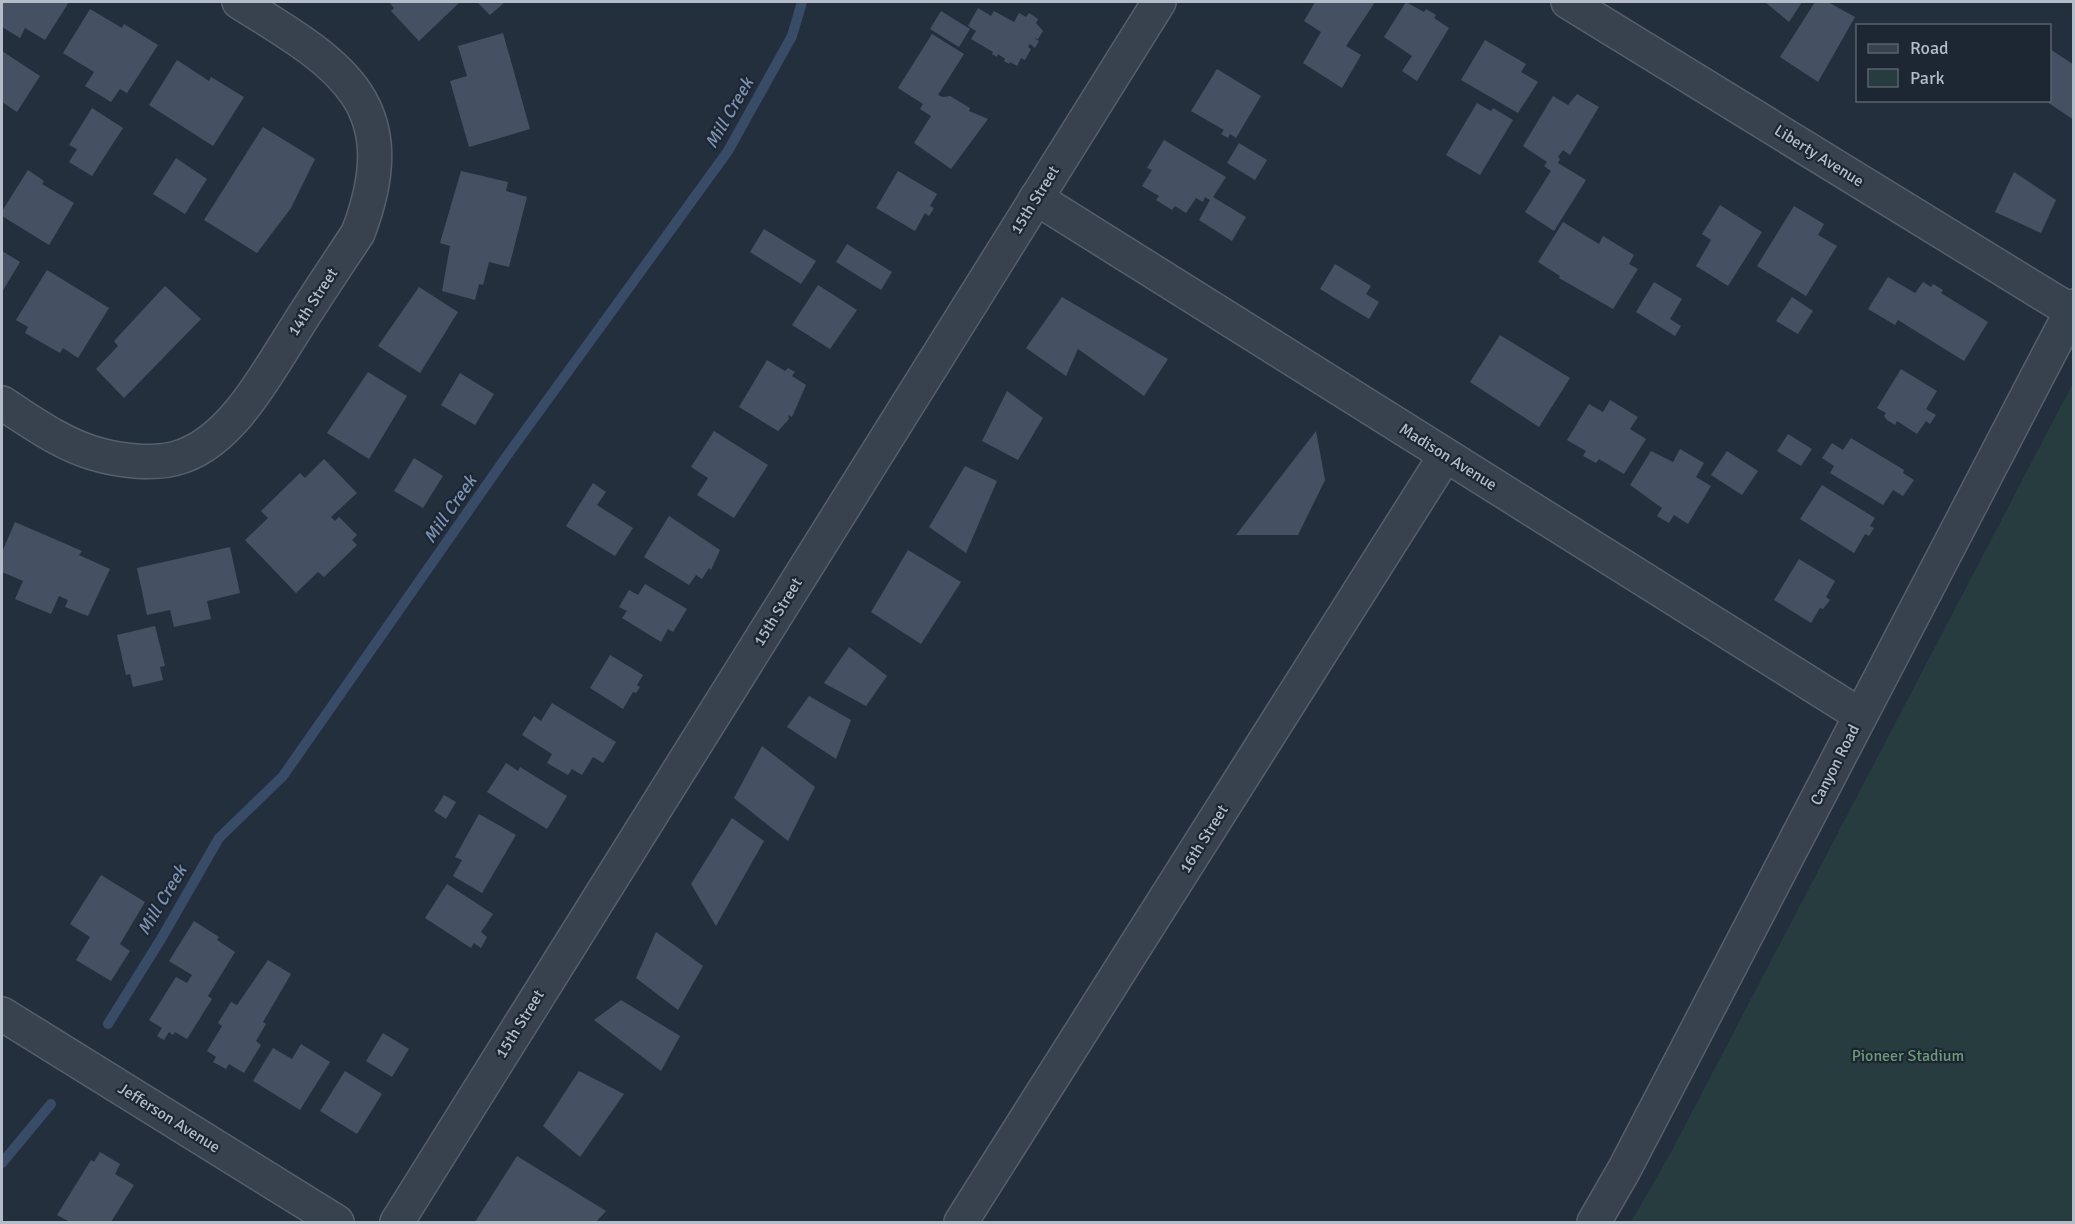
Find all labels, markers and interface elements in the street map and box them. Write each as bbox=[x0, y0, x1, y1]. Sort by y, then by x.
legend bbox=[1856, 24, 2051, 102]
text: Road bbox=[1910, 37, 1949, 59]
text: Park bbox=[1910, 67, 1945, 89]
water label: Mill Creek bbox=[700, 72, 759, 152]
street label: Liberty Avenue bbox=[1771, 121, 1867, 191]
street label: 15th Street bbox=[1006, 162, 1064, 238]
street label: 14th Street bbox=[284, 264, 343, 340]
street label: Madison Avenue bbox=[1395, 419, 1501, 495]
water label: Mill Creek bbox=[419, 469, 483, 547]
street label: 15th Street bbox=[749, 574, 807, 650]
street label: Canyon Road bbox=[1806, 721, 1864, 809]
street label: 16th Street bbox=[1175, 801, 1233, 877]
water label: Mill Creek bbox=[132, 859, 193, 939]
street label: 15th Street bbox=[491, 986, 549, 1062]
park label: Pioneer Stadium bbox=[1852, 1046, 1964, 1066]
street label: Jefferson Avenue bbox=[114, 1079, 224, 1157]

